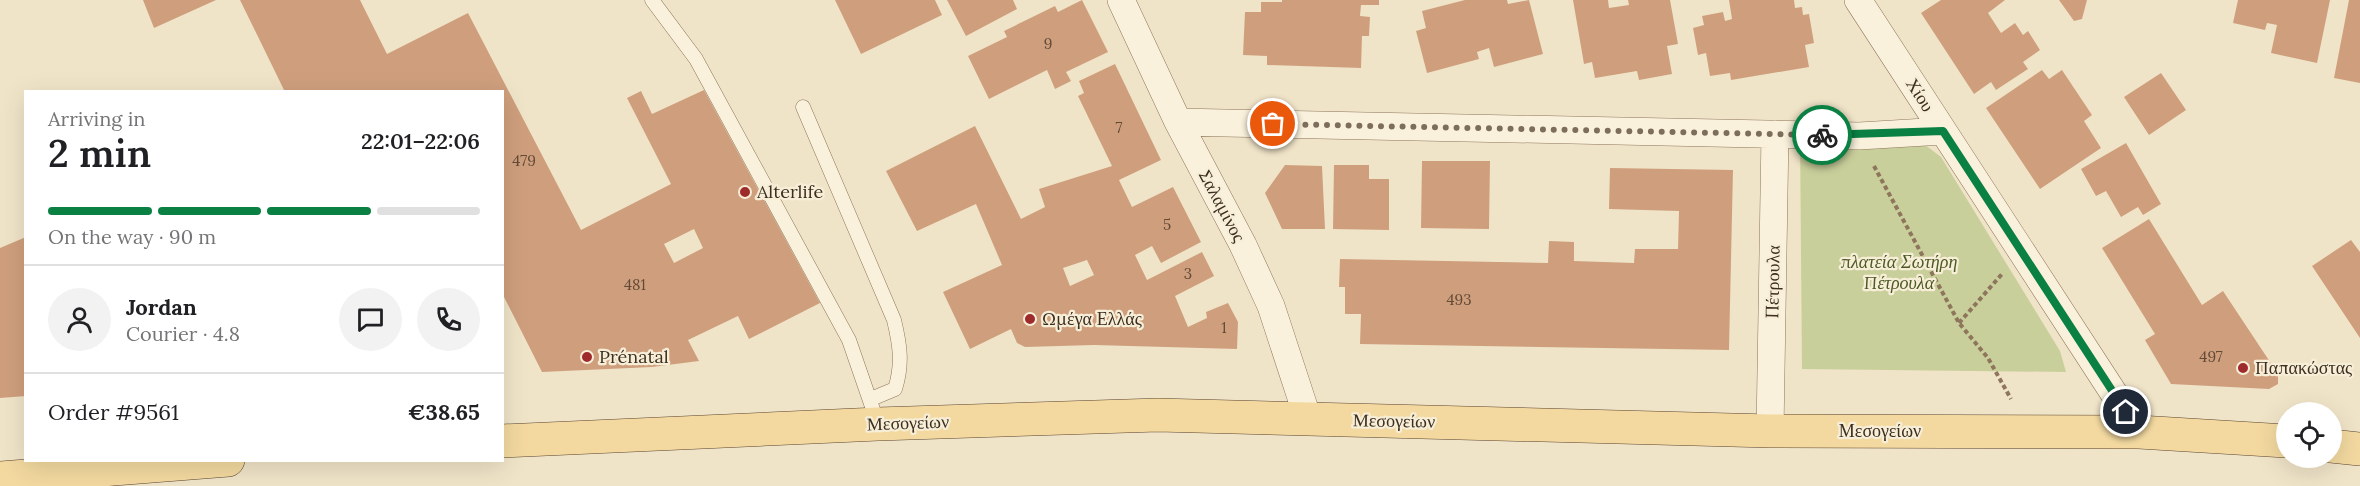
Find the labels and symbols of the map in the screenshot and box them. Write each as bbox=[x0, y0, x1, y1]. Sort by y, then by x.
house number: 9 bbox=[1044, 34, 1052, 53]
street label: Χίου bbox=[1901, 73, 1940, 116]
pin bbox=[1247, 98, 1298, 149]
courier bbox=[1792, 105, 1852, 165]
house number: 7 bbox=[1116, 118, 1123, 137]
house number: 479 bbox=[512, 151, 536, 170]
street label: Σαλαμίνος bbox=[1194, 166, 1251, 246]
place label: Alterlife bbox=[756, 180, 824, 203]
marker: Alterlife bbox=[738, 185, 752, 199]
house number: 5 bbox=[1163, 215, 1171, 234]
street label: Πέτρουλα bbox=[1760, 244, 1785, 319]
park label: πλατεία Σωτήρη Πέτρουλα bbox=[1841, 250, 1957, 294]
house number: 3 bbox=[1184, 264, 1192, 283]
house number: 481 bbox=[624, 275, 646, 294]
house number: 493 bbox=[1446, 290, 1472, 309]
place label: Ωμέγα Ελλάς bbox=[1042, 307, 1142, 330]
marker: Ωμέγα Ελλάς bbox=[1023, 312, 1037, 326]
house number: 1 bbox=[1221, 318, 1227, 337]
place label: Prénatal bbox=[599, 345, 669, 368]
house number: 497 bbox=[2199, 347, 2223, 366]
marker: Prénatal bbox=[580, 350, 594, 364]
place label: Παπακώστας bbox=[2255, 356, 2352, 379]
marker: Παπακώστας bbox=[2236, 361, 2250, 375]
pin bbox=[2100, 386, 2151, 437]
street label: Μεσογείων bbox=[1353, 408, 1435, 433]
street label: Μεσογείων bbox=[866, 410, 950, 435]
street label: Μεσογείων bbox=[1839, 419, 1921, 442]

